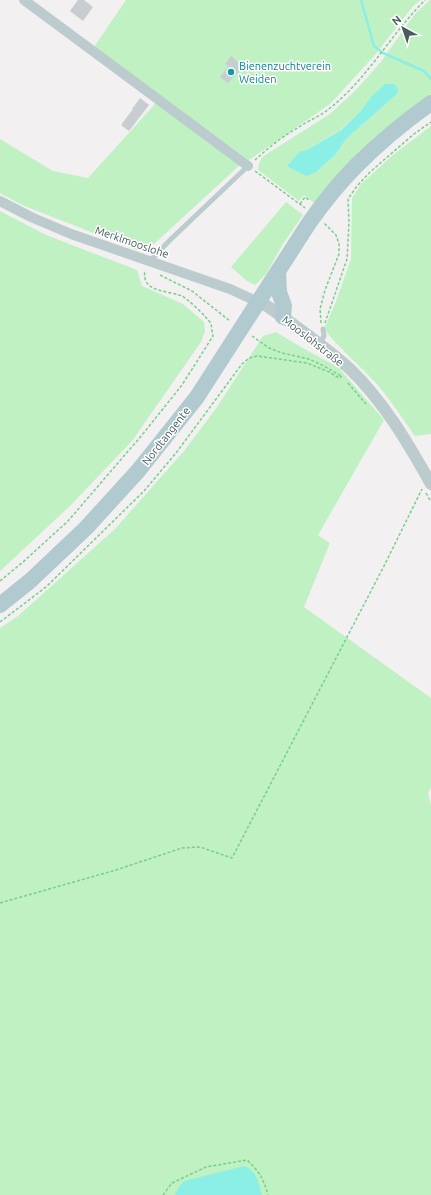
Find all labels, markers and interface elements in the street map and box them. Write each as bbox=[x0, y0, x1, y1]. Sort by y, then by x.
north arrow bbox=[383, 8, 423, 48]
text: N bbox=[390, 13, 404, 28]
place label: Bienenzuchtverein Weiden bbox=[239, 60, 331, 85]
marker: Bienenzuchtverein Weiden bbox=[226, 67, 236, 77]
street label: Merklmooslohe bbox=[94, 224, 170, 260]
street label: Mooslohstraße bbox=[280, 313, 346, 369]
street label: Nordtangente bbox=[140, 405, 192, 467]

